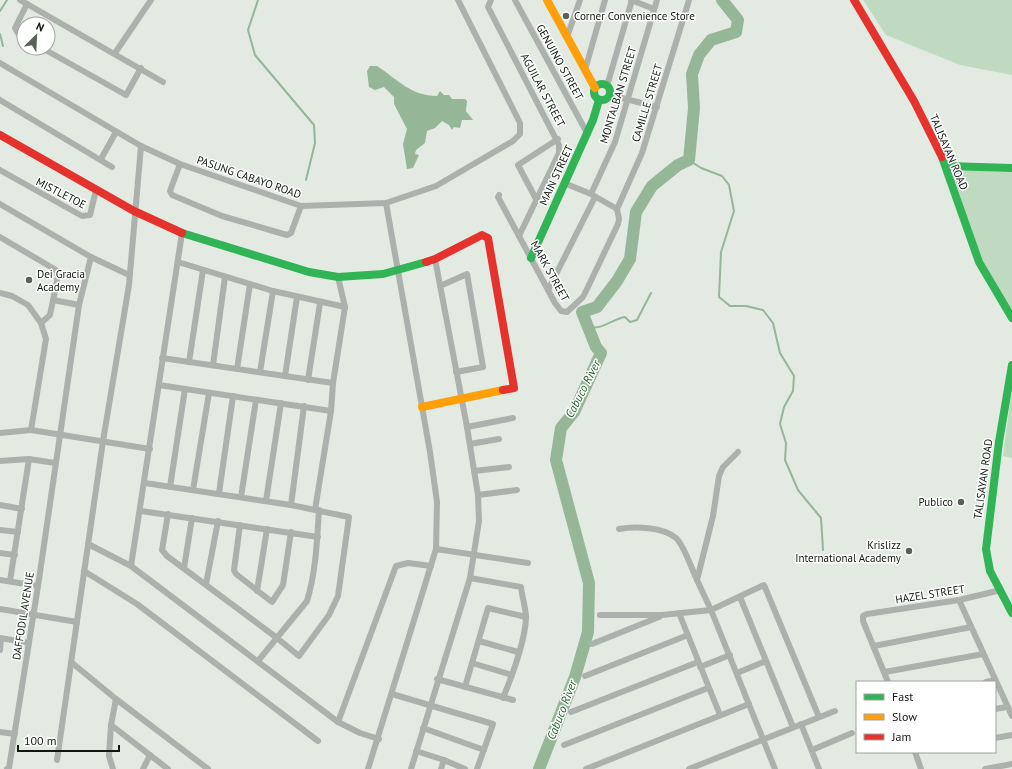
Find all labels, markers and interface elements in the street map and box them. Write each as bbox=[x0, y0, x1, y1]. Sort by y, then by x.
place label: Corner Convenience Store bbox=[574, 9, 695, 23]
marker: Corner Convenience Store bbox=[561, 11, 571, 21]
north arrow bbox=[16, 16, 56, 56]
text: N bbox=[34, 19, 46, 35]
street label: GENUINO STREET bbox=[533, 22, 587, 102]
street label: MONTALBAN STREET bbox=[597, 45, 639, 145]
street label: AGUILAR STREET bbox=[518, 51, 568, 129]
street label: CAMILLE STREET bbox=[628, 62, 666, 144]
street label: TALISAYAN ROAD bbox=[927, 112, 971, 192]
street label: MAIN STREET bbox=[536, 143, 576, 207]
street label: PASUNG CABAYO ROAD bbox=[195, 153, 303, 201]
street label: MISTLETOE bbox=[34, 174, 89, 212]
street label: MARK STREET bbox=[528, 238, 572, 304]
place label: Dei Gracia Academy bbox=[37, 267, 85, 294]
marker: Dei Gracia Academy bbox=[24, 275, 34, 285]
water label: Cabuco River bbox=[562, 357, 604, 420]
street label: TALISAYAN ROAD bbox=[970, 438, 996, 520]
place label: Publico bbox=[919, 495, 953, 509]
marker: Publico bbox=[956, 497, 966, 507]
place label: Krislizz International Academy bbox=[795, 538, 902, 565]
marker: Krislizz International Academy bbox=[904, 546, 914, 556]
street label: DAFFODIL AVENUE bbox=[9, 571, 37, 661]
street label: HAZEL STREET bbox=[894, 582, 966, 606]
water label: Cabuco River bbox=[543, 677, 580, 742]
legend bbox=[856, 681, 996, 753]
text: Fast bbox=[892, 689, 913, 704]
text: Slow bbox=[892, 709, 917, 724]
scale bar bbox=[18, 727, 119, 753]
text: Jam bbox=[891, 729, 911, 744]
text: 100 m bbox=[24, 733, 57, 748]

